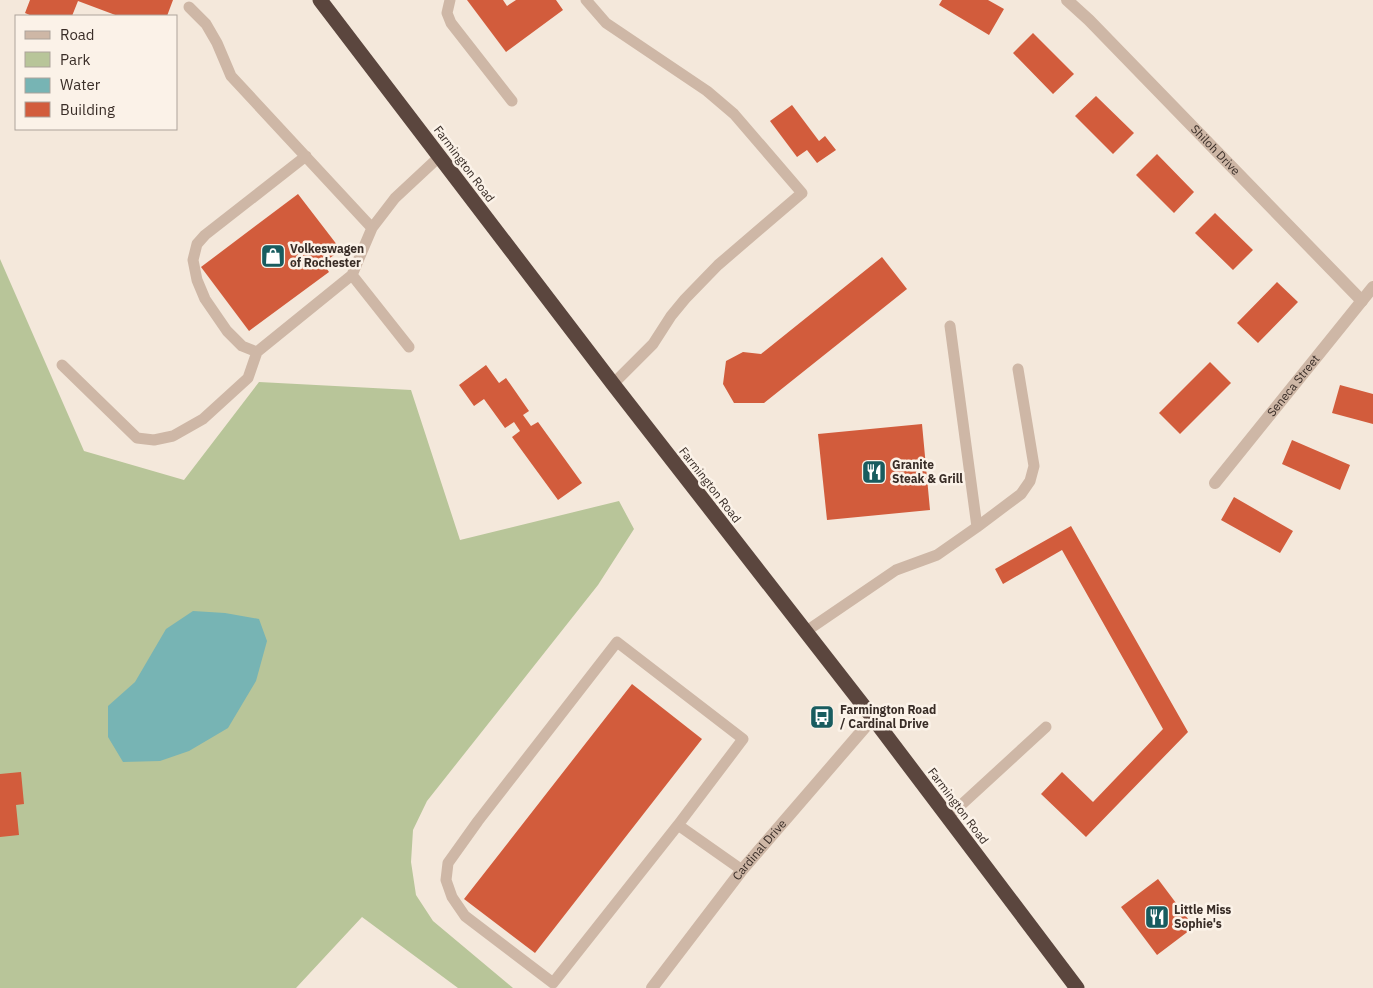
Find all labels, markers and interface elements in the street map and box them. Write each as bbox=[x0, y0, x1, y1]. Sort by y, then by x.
legend bbox=[15, 15, 178, 130]
text: Road bbox=[60, 25, 95, 44]
text: Park bbox=[60, 50, 90, 69]
text: Water bbox=[60, 75, 101, 94]
text: Building bbox=[60, 100, 115, 119]
street label: Shiloh Drive bbox=[1188, 121, 1244, 178]
street label: Farmington Road bbox=[431, 123, 498, 205]
place label: Volkeswagen of Rochester bbox=[290, 241, 364, 270]
shop icon: Volkeswagen of Rochester bbox=[260, 243, 286, 269]
street label: Seneca Street bbox=[1264, 351, 1323, 419]
street label: Farmington Road bbox=[676, 444, 745, 525]
place label: Granite Steak & Grill bbox=[892, 457, 963, 486]
restaurant icon: Granite Steak & Grill bbox=[861, 459, 887, 485]
place label: Farmington Road / Cardinal Drive bbox=[840, 702, 936, 731]
bus stop icon: Farmington Road / Cardinal Drive bbox=[809, 704, 835, 730]
street label: Farmington Road bbox=[925, 765, 992, 847]
street label: Cardinal Drive bbox=[729, 816, 790, 883]
place label: Little Miss Sophie's bbox=[1174, 902, 1231, 931]
restaurant icon: Little Miss Sophie's bbox=[1144, 904, 1170, 930]

